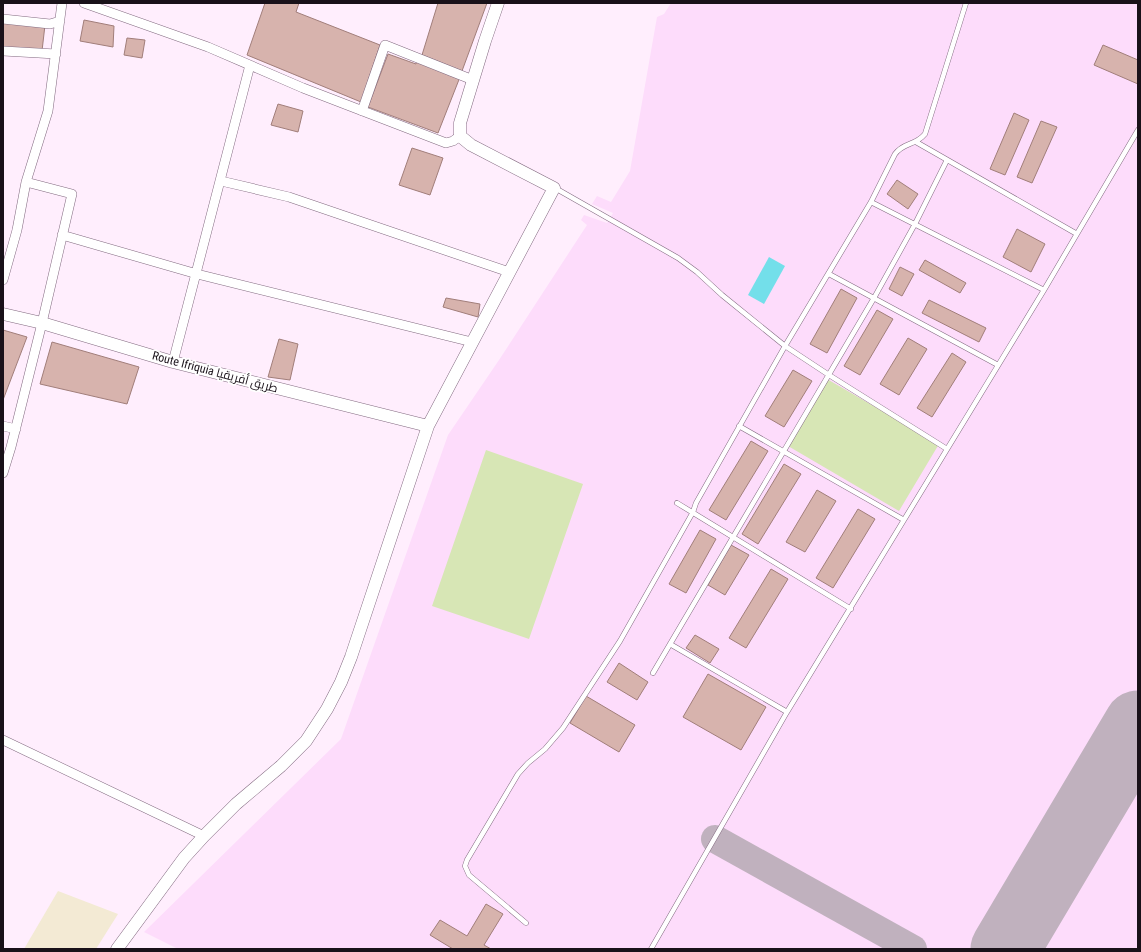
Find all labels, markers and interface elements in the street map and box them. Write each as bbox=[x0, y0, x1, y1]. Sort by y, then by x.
street label: Route Ifriquia طريق أفريقيا bbox=[151, 348, 280, 396]

